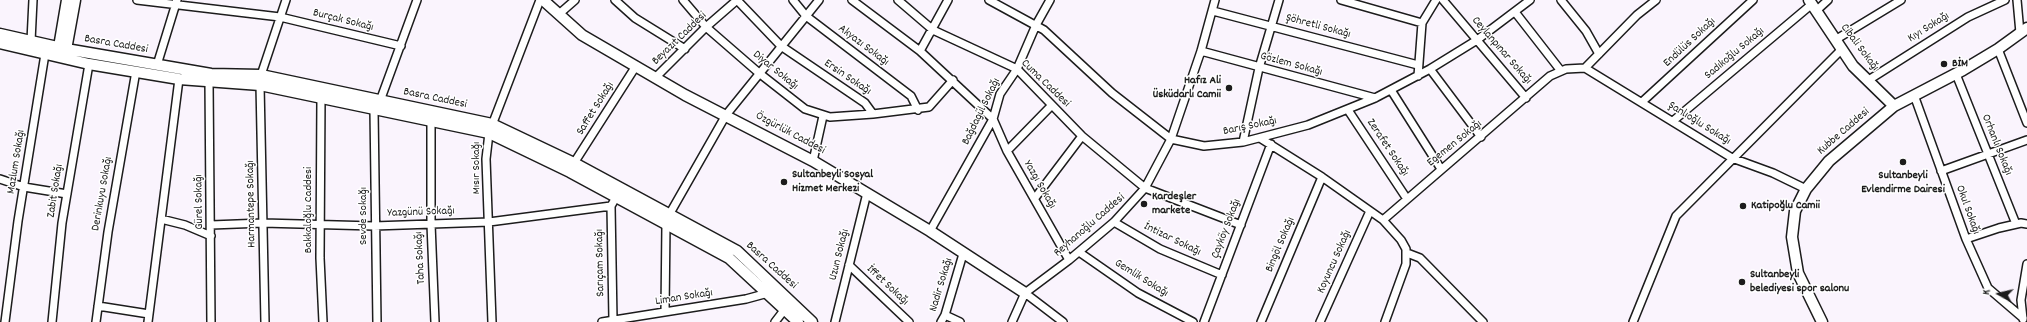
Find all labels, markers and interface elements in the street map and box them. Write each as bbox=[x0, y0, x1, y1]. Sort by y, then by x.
street label: Burçak Sokağı bbox=[311, 7, 375, 35]
street label: Beyazıt Caddesi bbox=[650, 9, 710, 69]
street label: Kıyı Sokağı bbox=[1906, 10, 1952, 46]
street label: Şöhretli Sokağı bbox=[1284, 11, 1352, 43]
street label: Ceylanpınar Sokağı bbox=[1468, 14, 1534, 88]
street label: Endülüs Sokağı bbox=[1661, 15, 1719, 71]
street label: Akyazı Sokağı bbox=[835, 22, 891, 70]
street label: Cibali Sokağı bbox=[1837, 22, 1881, 74]
street label: Sadıkoğlu Sokağı bbox=[1702, 25, 1768, 83]
street label: Basra Caddesi bbox=[83, 32, 149, 58]
street label: Diyar Sokağı bbox=[749, 48, 801, 94]
street label: Gözlem Sokağı bbox=[1258, 50, 1324, 80]
street label: Ersin Sokağı bbox=[821, 57, 873, 99]
street label: Cuma Caddesi bbox=[1017, 57, 1073, 111]
place label: BİM bbox=[1952, 57, 1968, 71]
marker: BİM bbox=[1939, 59, 1949, 69]
place label: Hafız Ali Üsküdarlı Camii bbox=[1153, 74, 1221, 102]
street label: Bağdagül Sokağı bbox=[960, 76, 1004, 148]
street label: Saffet Sokağı bbox=[574, 80, 618, 138]
marker: Hafız Ali Üsküdarlı Camii bbox=[1224, 83, 1234, 93]
street label: Basra Caddesi bbox=[402, 85, 468, 113]
street label: Şanlıoğlu Sokağı bbox=[1665, 99, 1733, 149]
street label: Kubbe Caddesi bbox=[1815, 105, 1873, 159]
street label: Özgürlük Caddesi bbox=[753, 110, 827, 158]
street label: Orhanlı Sokağı bbox=[1977, 112, 2015, 178]
street label: Barış Sokağı bbox=[1222, 114, 1278, 140]
street label: Zerafet Sokağı bbox=[1363, 117, 1411, 179]
street label: Egemen Sokağı bbox=[1425, 117, 1485, 171]
street label: Mazlum Sokağı bbox=[5, 129, 29, 195]
street label: Mısır Sokağı bbox=[470, 142, 484, 194]
street label: Derinkuyu Sokağı bbox=[89, 156, 117, 232]
marker: Sultanbeyli Evlendirme Dairesi bbox=[1898, 157, 1908, 167]
street label: Yazgı Sokağı bbox=[1019, 158, 1059, 212]
street label: Harmantepe Sokağı bbox=[244, 160, 260, 248]
street label: Zabit Sokağı bbox=[45, 163, 67, 219]
street label: Bakkaloğlu Caddesi bbox=[302, 167, 316, 253]
place label: Sultanbeyli Sosyal Hizmet Merkezi bbox=[792, 168, 873, 196]
place label: Sultanbeyli Evlendirme Dairesi bbox=[1861, 169, 1945, 197]
street label: Gürel Sokağı bbox=[192, 174, 208, 230]
marker: Sultanbeyli Sosyal Hizmet Merkezi bbox=[779, 177, 789, 187]
street label: Okul Sokağı bbox=[1951, 183, 1983, 237]
street label: Sevde Sokağı bbox=[357, 187, 371, 245]
place label: Kardeşler markete bbox=[1152, 190, 1196, 218]
street label: Reyhanoğlu Caddesi bbox=[1052, 191, 1128, 261]
street label: Çayköy Sokağı bbox=[1209, 197, 1245, 261]
marker: Kardeşler markete bbox=[1139, 199, 1149, 209]
place label: Katipoğlu Camii bbox=[1751, 199, 1820, 213]
marker: Katipoğlu Camii bbox=[1738, 201, 1748, 211]
street label: Yazgünü Sokağı bbox=[387, 205, 455, 221]
street label: Bingöl Sokağı bbox=[1263, 215, 1299, 275]
street label: İntizar Sokağı bbox=[1141, 220, 1203, 260]
street label: Uzun Sokağı bbox=[827, 228, 853, 282]
street label: Koyuncu Sokağı bbox=[1315, 228, 1355, 296]
street label: Sarıçam Sokağı bbox=[593, 229, 609, 297]
street label: Taha Sokağı bbox=[412, 231, 430, 285]
street label: Basra Caddesi bbox=[742, 239, 800, 293]
street label: Nadir Sokağı bbox=[927, 256, 957, 314]
street label: Gemlik Sokağı bbox=[1111, 257, 1171, 301]
street label: İffet Sokağı bbox=[863, 263, 911, 309]
place label: Sultanbeyli belediyesi spor salonu bbox=[1750, 268, 1849, 296]
north arrow bbox=[1979, 274, 2019, 314]
marker: Sultanbeyli belediyesi spor salonu bbox=[1737, 277, 1747, 287]
street label: Liman Sokağı bbox=[654, 286, 714, 310]
text: K bbox=[1979, 289, 1995, 296]

